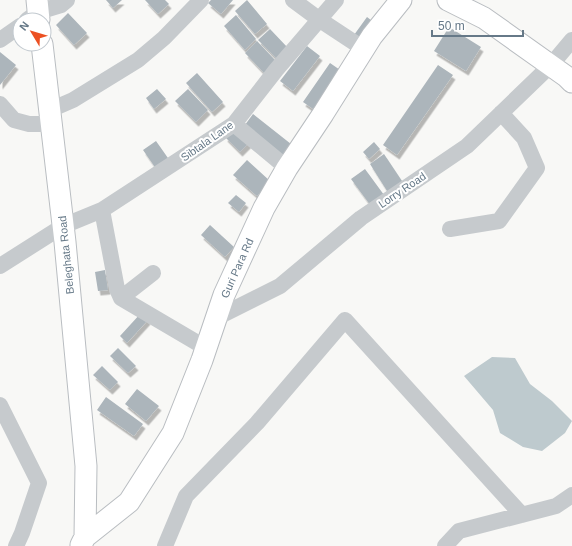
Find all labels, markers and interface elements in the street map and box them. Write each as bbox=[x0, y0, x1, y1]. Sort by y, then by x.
north arrow bbox=[12, 12, 52, 52]
scale bar bbox=[432, 12, 523, 38]
text: N bbox=[17, 19, 31, 33]
text: 50 m bbox=[438, 19, 465, 33]
street label: Sibtala Lane bbox=[179, 119, 235, 163]
street label: Lorry Road bbox=[376, 170, 428, 210]
street label: Beleghata Road bbox=[56, 215, 76, 295]
street label: Guri Para Rd bbox=[218, 236, 256, 300]

